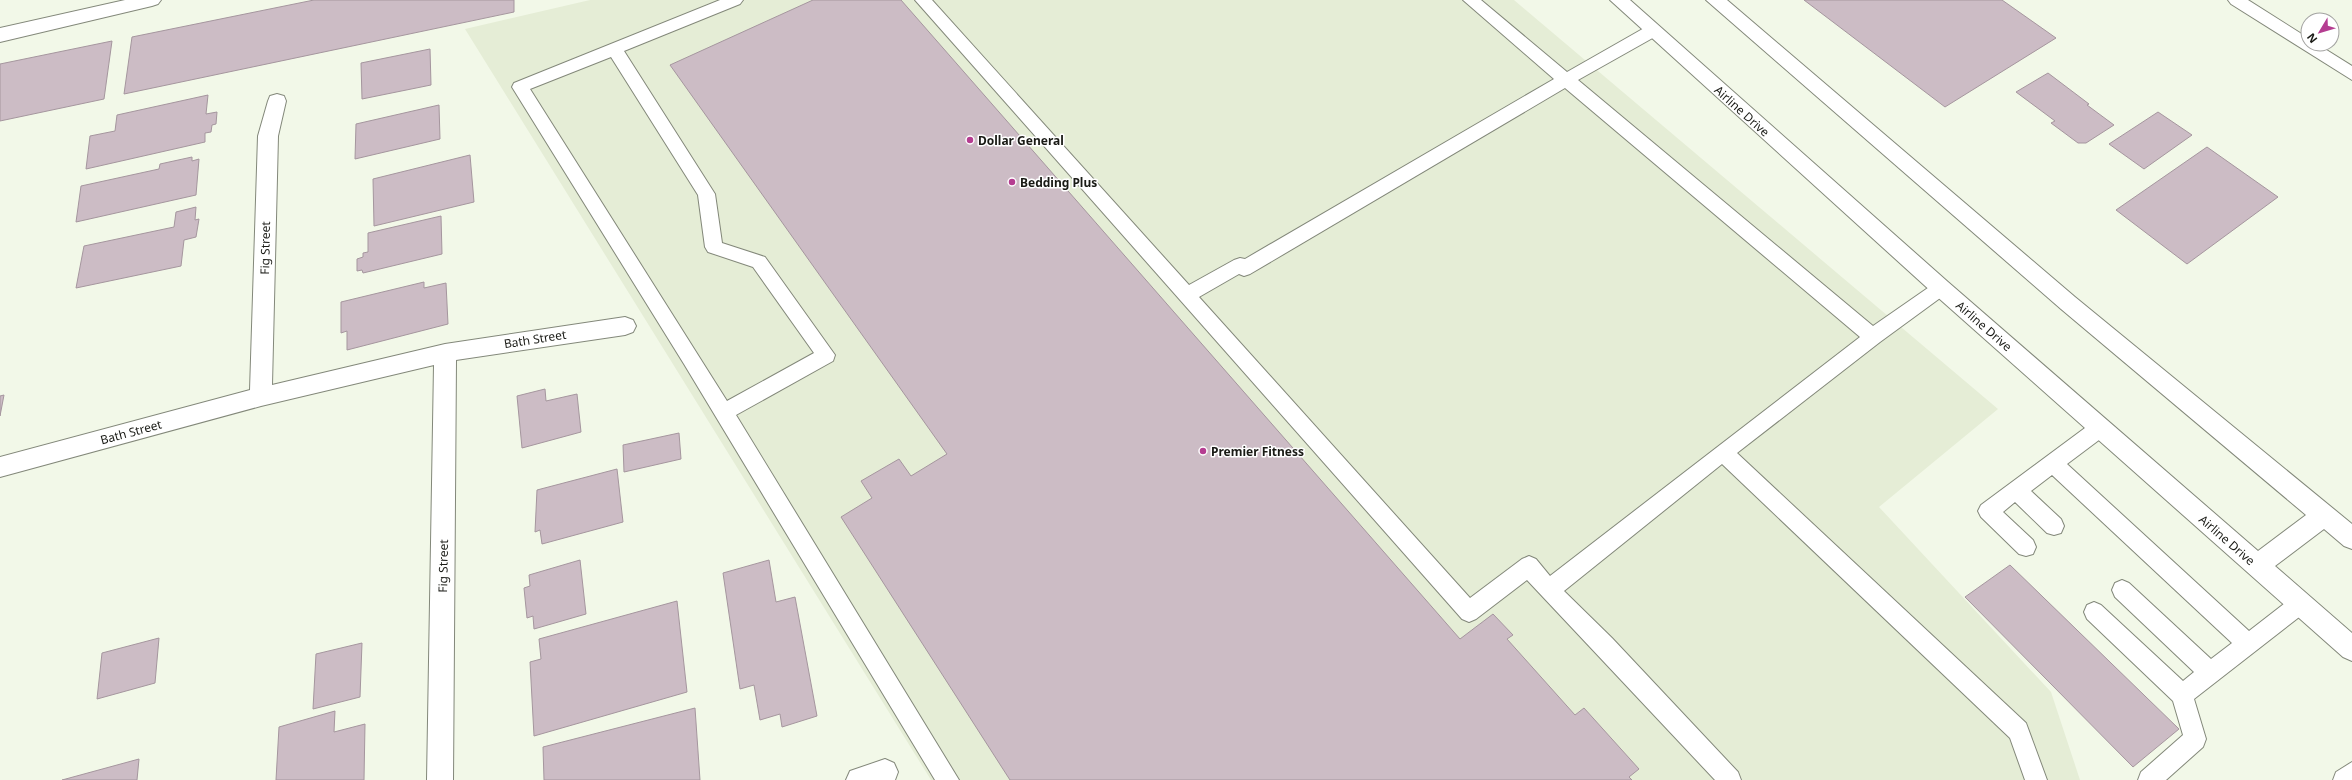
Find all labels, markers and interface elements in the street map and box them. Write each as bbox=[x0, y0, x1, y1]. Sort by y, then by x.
north arrow bbox=[2300, 12, 2340, 52]
text: N bbox=[2303, 30, 2320, 47]
street label: Airline Drive bbox=[1711, 82, 1773, 141]
place label: Dollar General bbox=[978, 132, 1064, 149]
marker: Dollar General bbox=[965, 135, 975, 145]
place label: Bedding Plus bbox=[1020, 174, 1097, 191]
marker: Bedding Plus bbox=[1007, 177, 1017, 187]
street label: Fig Street bbox=[256, 221, 274, 275]
street label: Airline Drive bbox=[1952, 297, 2016, 355]
street label: Bath Street bbox=[503, 326, 568, 352]
street label: Bath Street bbox=[98, 415, 164, 448]
place label: Premier Fitness bbox=[1211, 443, 1304, 460]
marker: Premier Fitness bbox=[1198, 446, 1208, 456]
street label: Airline Drive bbox=[2195, 511, 2259, 569]
street label: Fig Street bbox=[434, 539, 452, 593]

